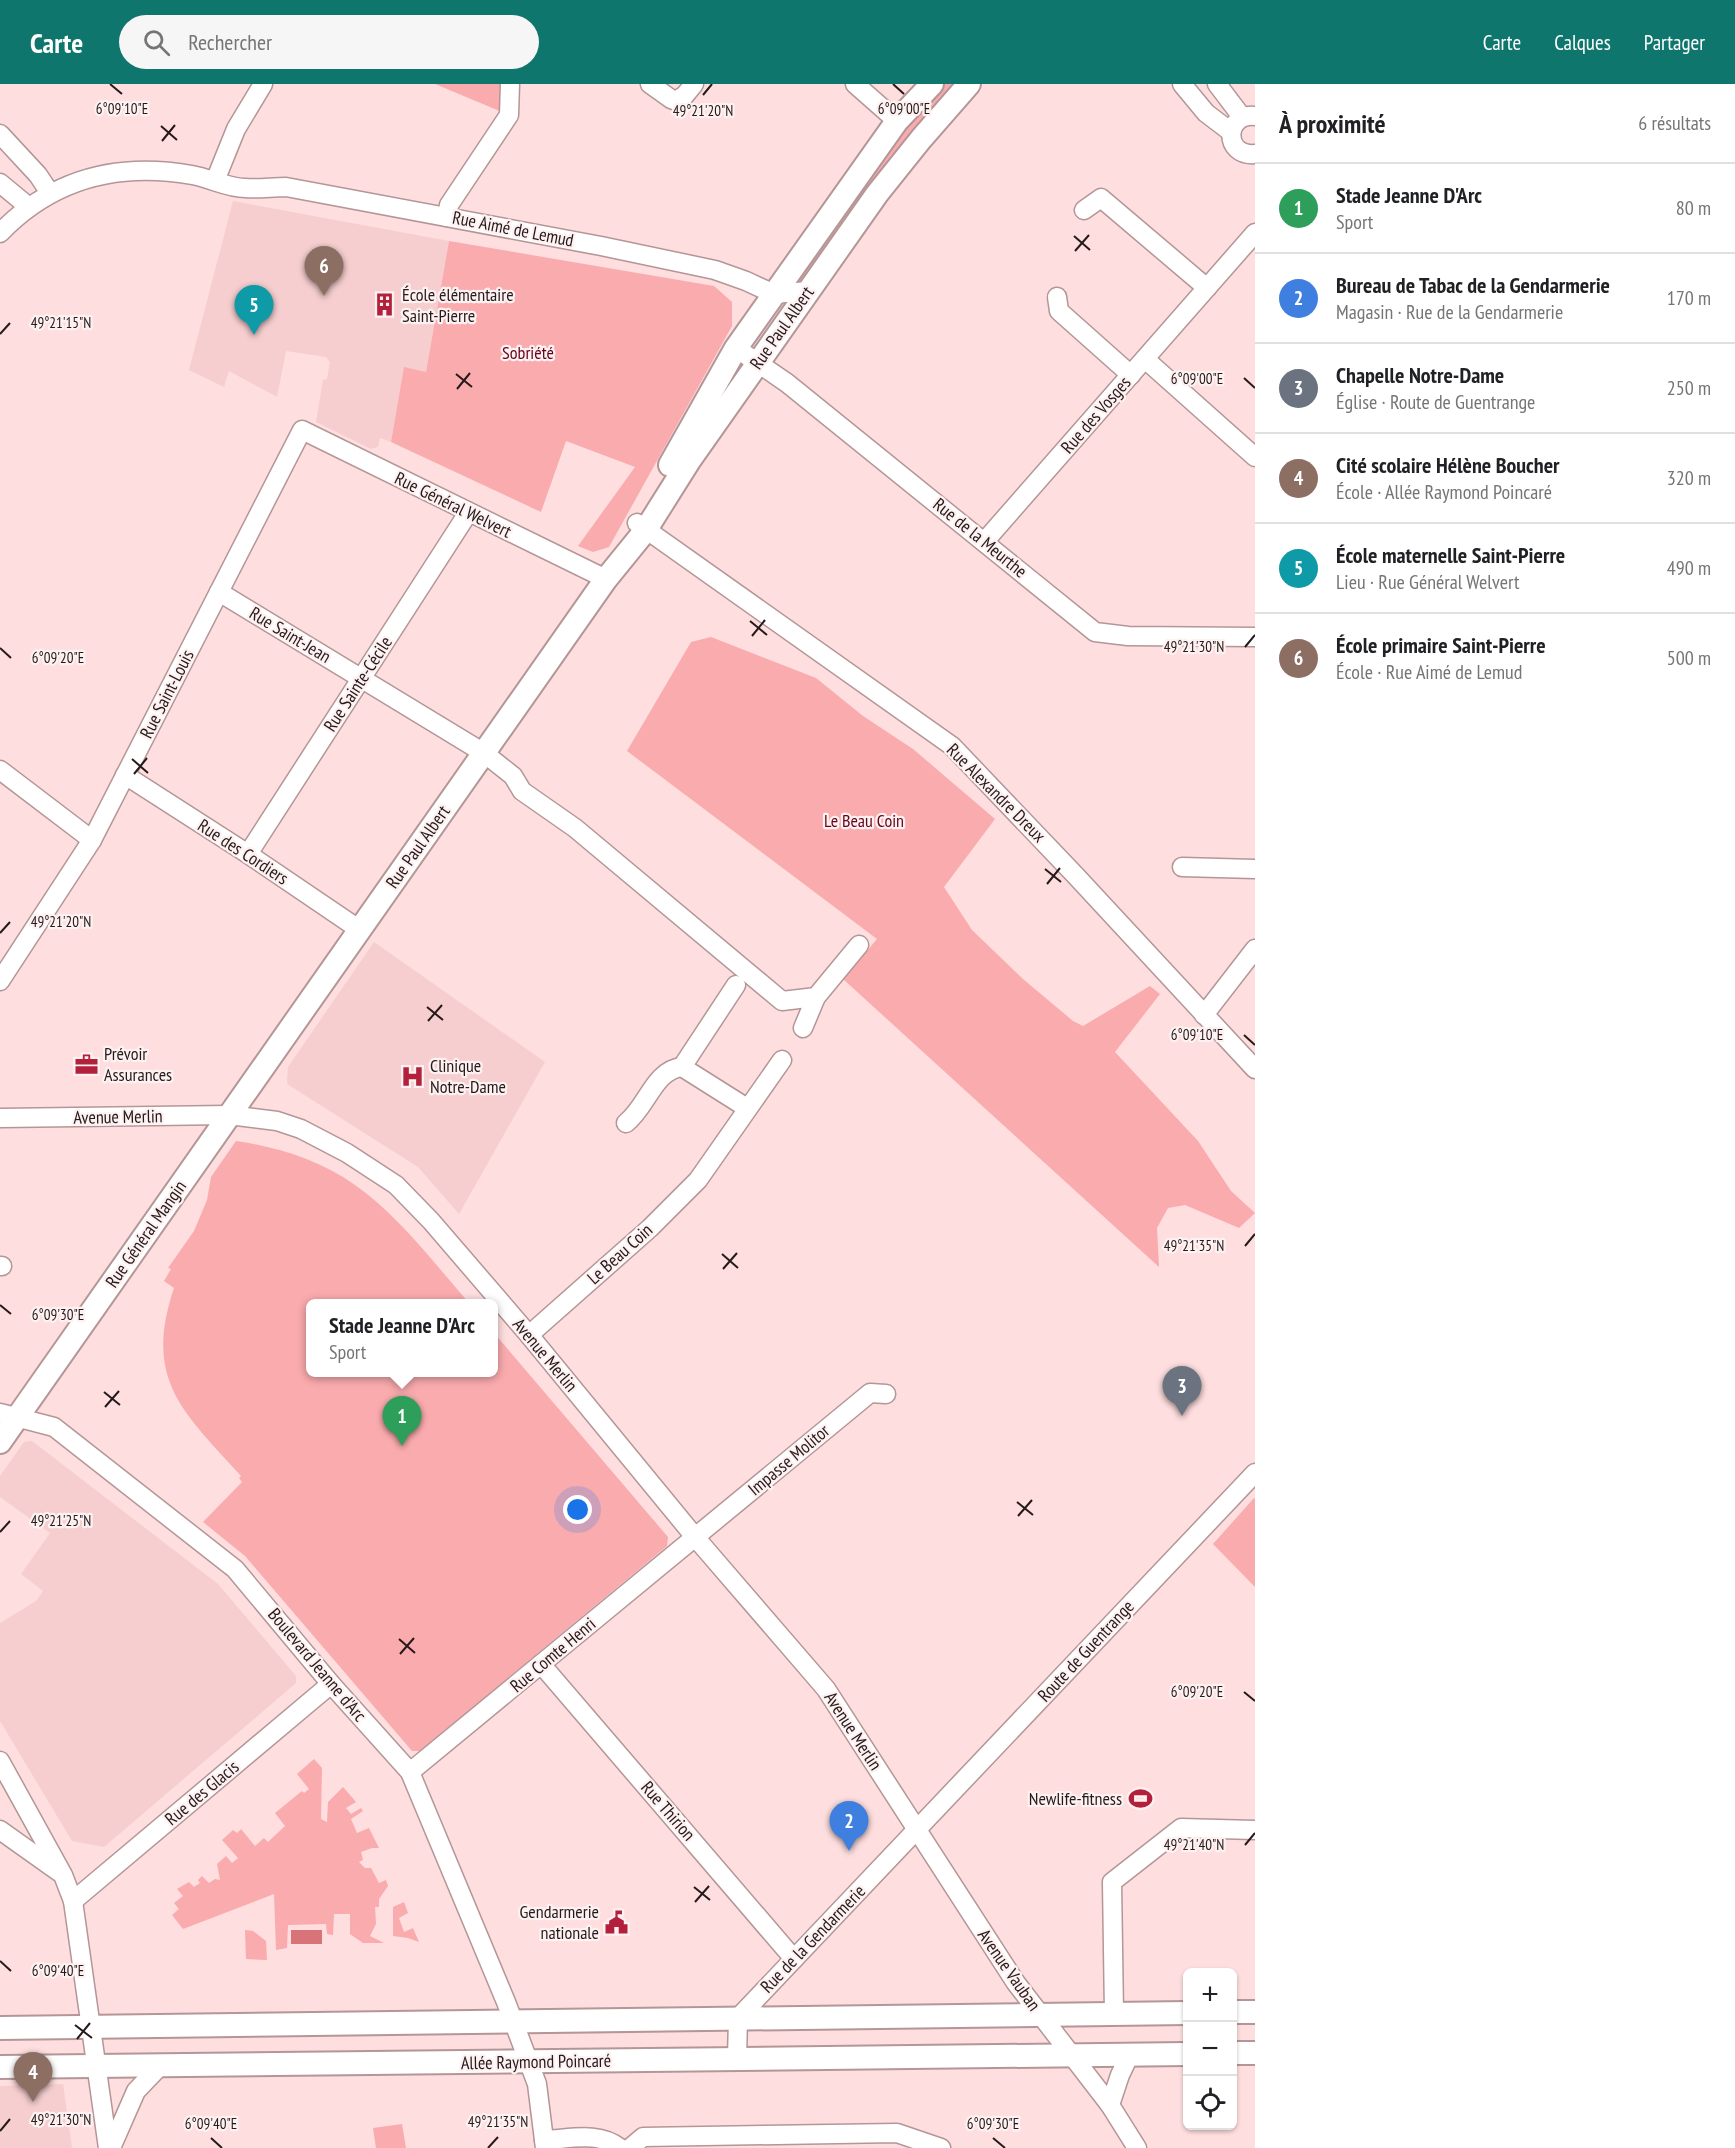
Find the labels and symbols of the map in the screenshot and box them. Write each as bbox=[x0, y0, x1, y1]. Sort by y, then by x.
text: 6°09'10"E bbox=[96, 99, 148, 118]
text: 6°09'00"E bbox=[878, 99, 930, 118]
text: 49°21'20"N bbox=[673, 101, 733, 120]
street label: Rue Aimé de Lemud bbox=[450, 205, 576, 252]
pin: 6 bbox=[304, 246, 344, 296]
street label: Rue Paul Albert bbox=[745, 282, 819, 374]
place label: École élémentaire Saint-Pierre bbox=[402, 283, 514, 327]
pin: 5 bbox=[234, 286, 274, 335]
building icon: École élémentaire Saint-Pierre bbox=[371, 292, 397, 318]
text: 49°21'15"N bbox=[31, 313, 91, 332]
park label: Sobriété bbox=[502, 341, 554, 364]
text: 6°09'00"E bbox=[1171, 369, 1223, 388]
street label: Rue des Vosges bbox=[1056, 371, 1135, 458]
street label: Rue Général Welvert bbox=[391, 466, 515, 543]
street label: Rue de la Meurthe bbox=[929, 493, 1032, 583]
street label: Rue Saint-Jean bbox=[245, 601, 335, 668]
street label: Rue Sainte-Cécile bbox=[318, 632, 397, 736]
text: 49°21'30"N bbox=[1164, 637, 1224, 656]
street label: Rue Saint-Louis bbox=[134, 646, 199, 742]
text: 6°09'20"E bbox=[32, 648, 84, 667]
street label: Rue Alexandre Dreux bbox=[942, 738, 1051, 847]
street label: Rue Paul Albert bbox=[381, 801, 455, 893]
park label: Le Beau Coin bbox=[824, 809, 904, 832]
street label: Rue des Cordiers bbox=[194, 814, 293, 889]
text: 49°21'20"N bbox=[31, 912, 91, 931]
text: 6°09'10"E bbox=[1171, 1025, 1223, 1044]
place label: Prévoir Assurances bbox=[104, 1042, 172, 1086]
office icon: Prévoir Assurances bbox=[73, 1051, 99, 1077]
place label: Clinique Notre-Dame bbox=[430, 1054, 506, 1098]
hospital icon: Clinique Notre-Dame bbox=[399, 1063, 425, 1089]
street label: Avenue Merlin bbox=[73, 1104, 163, 1129]
street label: Rue Général Mangin bbox=[100, 1176, 191, 1292]
street label: Le Beau Coin bbox=[582, 1218, 657, 1289]
text: 49°21'35"N bbox=[1164, 1236, 1224, 1255]
text: 6°09'30"E bbox=[32, 1305, 84, 1324]
street label: Avenue Merlin bbox=[508, 1313, 583, 1396]
pin: 3 bbox=[1162, 1366, 1202, 1416]
pin: 1 bbox=[382, 1396, 422, 1446]
street label: Impasse Molitor bbox=[743, 1419, 834, 1500]
your location bbox=[563, 1495, 592, 1524]
text: 49°21'25"N bbox=[31, 1511, 91, 1530]
street label: Route de Guentrange bbox=[1033, 1595, 1139, 1706]
street label: Boulevard Jeanne d'Arc bbox=[263, 1603, 372, 1727]
street label: Rue Comte Henri bbox=[505, 1612, 600, 1697]
text: 6°09'20"E bbox=[1171, 1682, 1223, 1701]
street label: Avenue Merlin bbox=[819, 1687, 887, 1774]
street label: Rue des Glacis bbox=[160, 1755, 243, 1830]
street label: Rue Thirion bbox=[636, 1776, 701, 1845]
sports icon: Newlife-fitness bbox=[1127, 1786, 1153, 1812]
place label: Newlife-fitness bbox=[1029, 1787, 1122, 1810]
pin: 2 bbox=[830, 1802, 868, 1851]
text: 49°21'40"N bbox=[1164, 1835, 1224, 1854]
street label: Rue de la Gendarmerie bbox=[755, 1880, 870, 1998]
place label: Gendarmerie nationale bbox=[519, 1900, 599, 1944]
public building icon: Gendarmerie nationale bbox=[604, 1909, 630, 1935]
street label: Avenue Vauban bbox=[973, 1924, 1046, 2015]
text: 6°09'40"E bbox=[32, 1961, 84, 1980]
street label: Allée Raymond Poincaré bbox=[461, 2049, 611, 2074]
pin: 4 bbox=[14, 2052, 52, 2102]
text: 49°21'30"N bbox=[31, 2110, 91, 2129]
text: 49°21'35"N bbox=[468, 2112, 528, 2131]
text: 6°09'40"E bbox=[185, 2114, 237, 2133]
text: 6°09'30"E bbox=[967, 2114, 1019, 2133]

